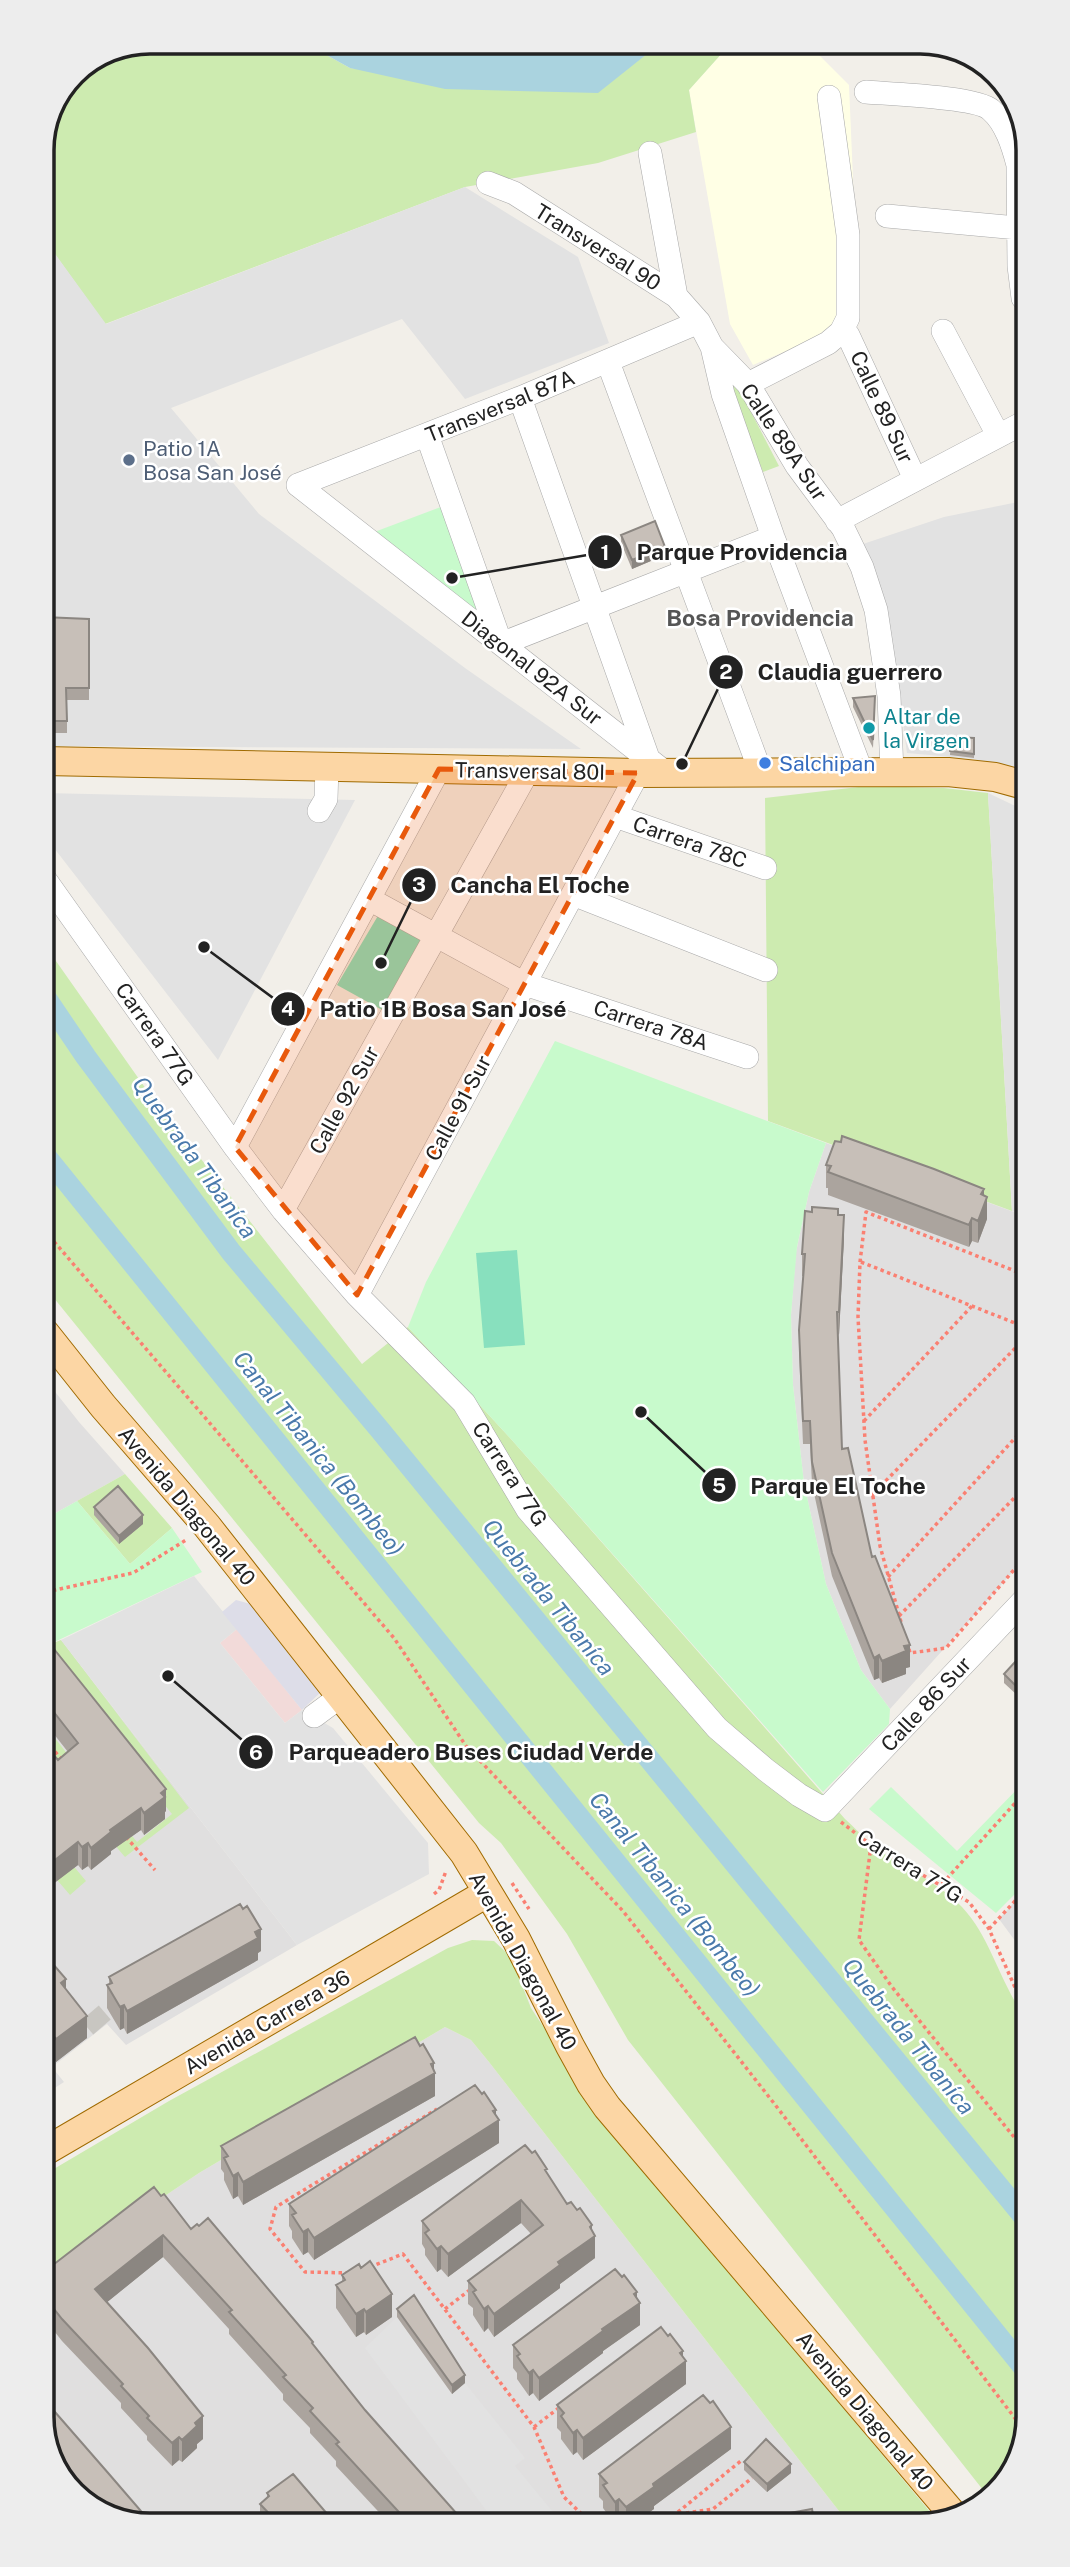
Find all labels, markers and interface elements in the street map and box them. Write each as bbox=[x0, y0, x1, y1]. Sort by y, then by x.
street label: Transversal 90 bbox=[530, 198, 666, 296]
street label: Calle 89 Sur bbox=[845, 347, 919, 467]
street label: Transversal 87A bbox=[422, 365, 578, 447]
street label: Calle 89A Sur bbox=[736, 379, 832, 505]
place label: Patio 1A Bosa San José bbox=[143, 436, 282, 485]
marker: Patio 1A Bosa San José bbox=[121, 452, 137, 468]
callout: Parque Providencia bbox=[587, 530, 862, 574]
text: Parque Providencia bbox=[636, 538, 848, 565]
text: 1 bbox=[601, 540, 610, 565]
district label: Bosa Providencia bbox=[666, 604, 854, 631]
street label: Diagonal 92A Sur bbox=[457, 605, 607, 731]
callout: Claudia guerrero bbox=[708, 650, 956, 694]
text: Claudia guerrero bbox=[757, 658, 943, 685]
text: 2 bbox=[719, 659, 733, 684]
place label: Altar de la Virgen bbox=[883, 704, 970, 753]
marker: Altar de la Virgen bbox=[861, 720, 877, 736]
place label: Salchipan bbox=[779, 751, 875, 776]
marker: Salchipan bbox=[757, 755, 773, 771]
street label: Transversal 80I bbox=[455, 757, 605, 785]
street label: Carrera 78C bbox=[630, 811, 750, 873]
callout: Cancha El Toche bbox=[401, 863, 643, 907]
text: Cancha El Toche bbox=[450, 871, 630, 898]
text: 3 bbox=[412, 872, 426, 897]
street label: Carrera 77G bbox=[110, 978, 200, 1090]
callout: Patio 1B Bosa San José bbox=[270, 987, 580, 1031]
text: Patio 1B Bosa San José bbox=[319, 995, 567, 1022]
street label: Carrera 78A bbox=[590, 995, 712, 1055]
text: 4 bbox=[281, 996, 295, 1021]
street label: Calle 92 Sur bbox=[304, 1041, 384, 1159]
street label: Calle 91 Sur bbox=[420, 1051, 496, 1165]
water label: Quebrada Tibaníca bbox=[127, 1071, 263, 1243]
water label: Canal Tibanica (Bombeo) bbox=[228, 1345, 410, 1561]
street label: Carrera 77G bbox=[467, 1417, 553, 1531]
street label: Avenida Diagonal 40 bbox=[113, 1421, 261, 1591]
callout: Parque El Toche bbox=[701, 1463, 940, 1507]
text: Parque El Toche bbox=[750, 1472, 926, 1499]
text: 5 bbox=[712, 1473, 726, 1498]
water label: Quebrada Tibaníca bbox=[478, 1513, 620, 1681]
street label: Calle 86 Sur bbox=[876, 1651, 976, 1757]
callout: Parqueadero Buses Ciudad Verde bbox=[239, 1730, 668, 1774]
text: Parqueadero Buses Ciudad Verde bbox=[288, 1738, 654, 1765]
text: 6 bbox=[249, 1740, 263, 1765]
water label: Canal Tibanica (Bombeo) bbox=[584, 1786, 766, 2002]
street label: Carrera 77G bbox=[853, 1824, 967, 1908]
street label: Avenida Diagonal 40 bbox=[464, 1868, 582, 2054]
water label: Quebrada Tibaníca bbox=[838, 1952, 980, 2120]
street label: Avenida Carrera 36 bbox=[180, 1964, 354, 2080]
street label: Avenida Diagonal 40 bbox=[791, 2326, 939, 2496]

